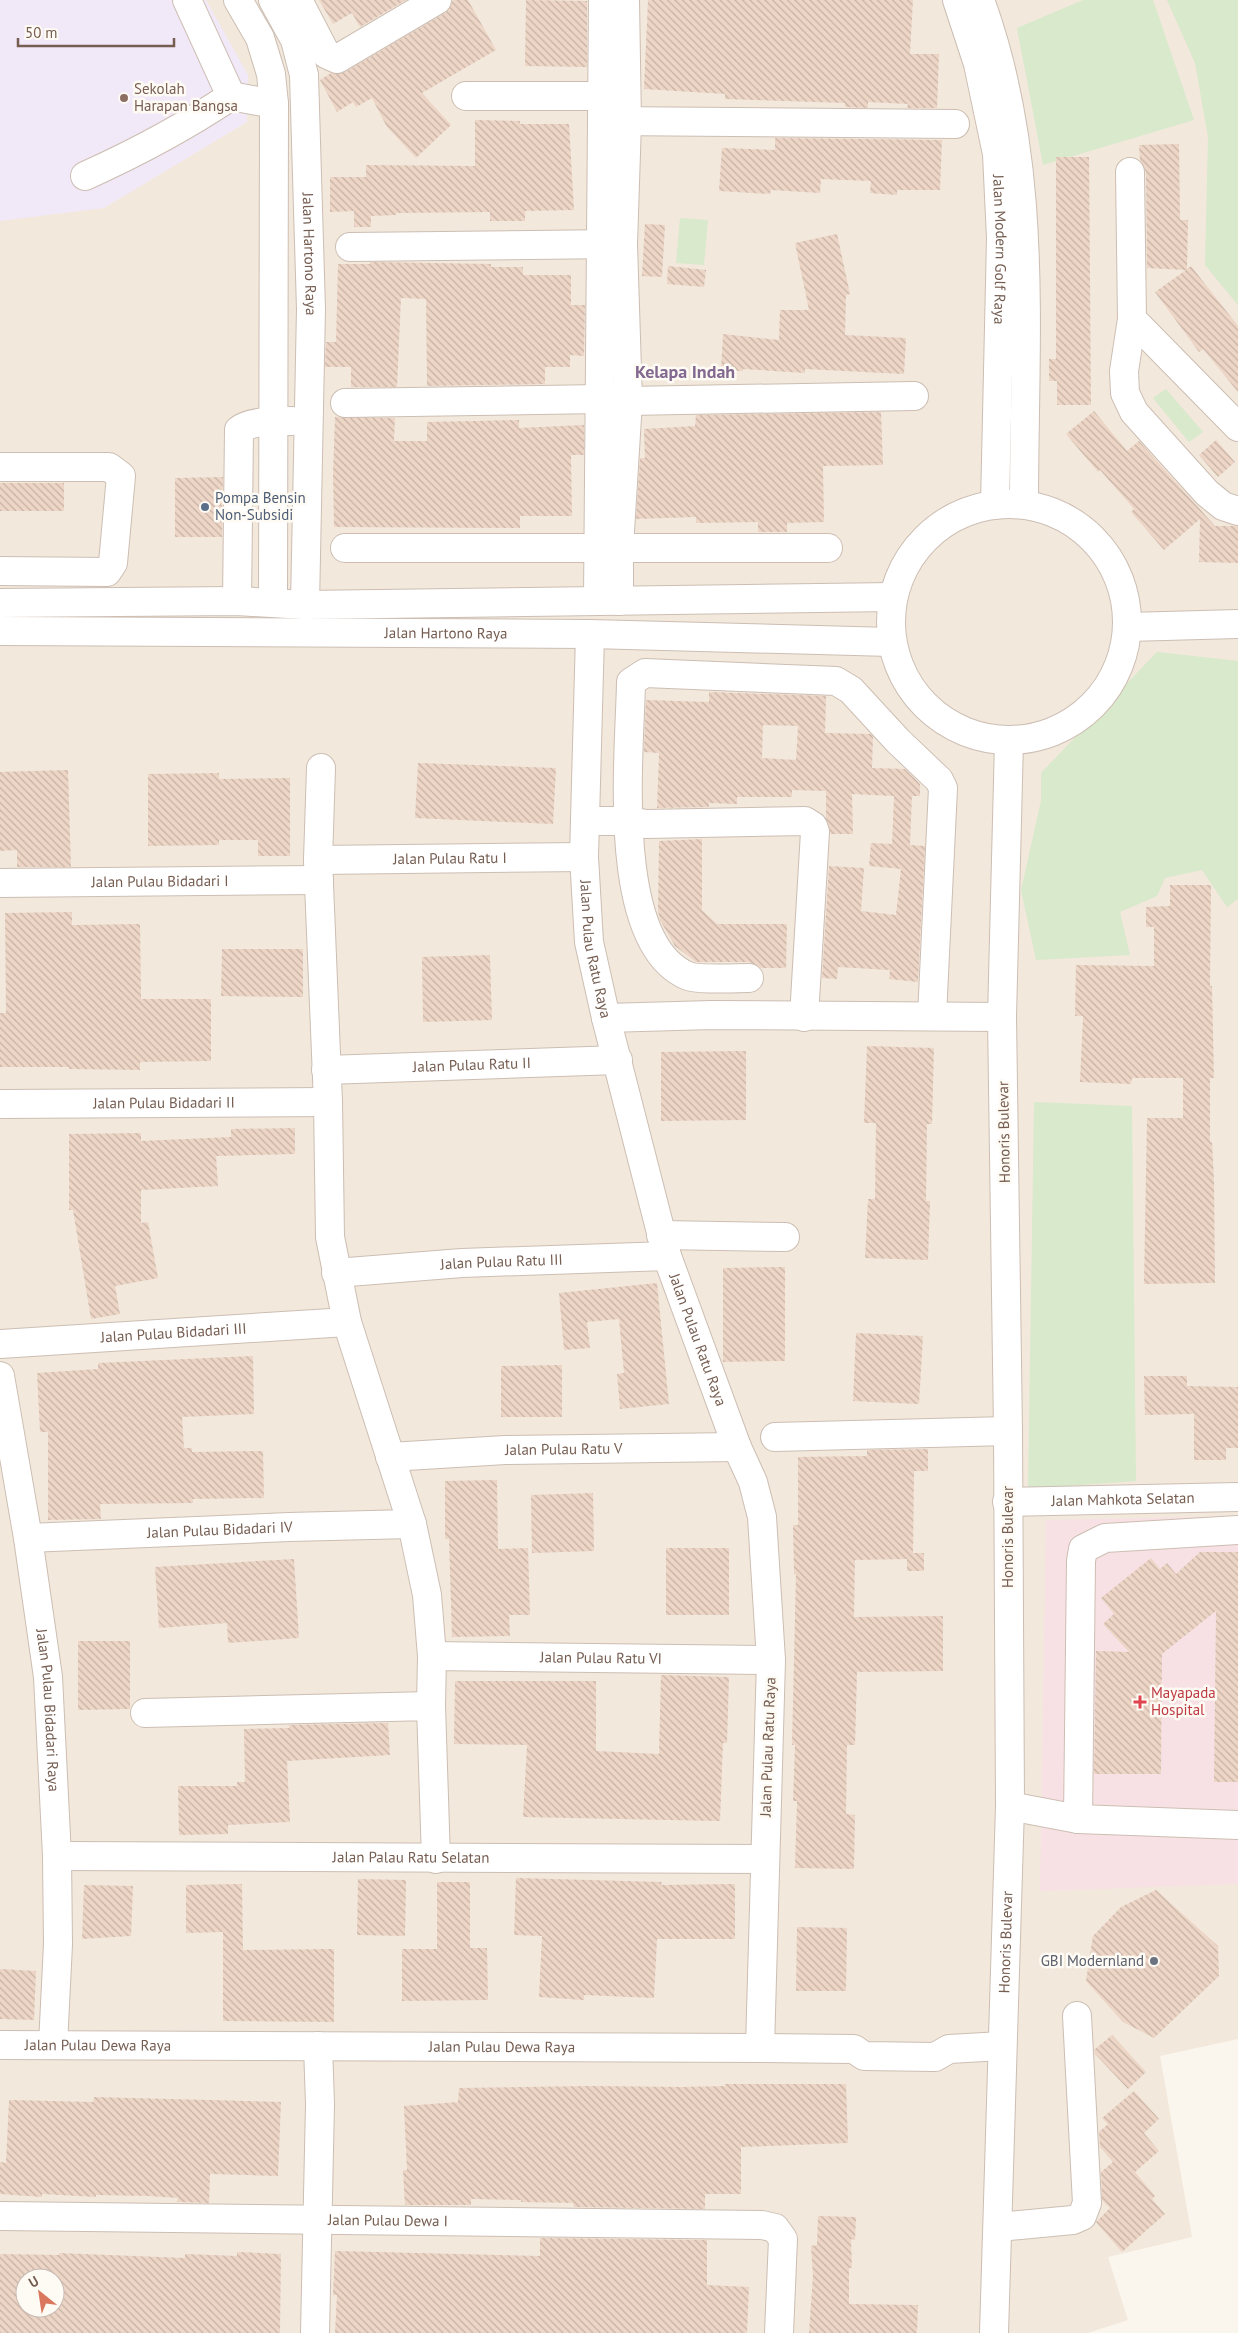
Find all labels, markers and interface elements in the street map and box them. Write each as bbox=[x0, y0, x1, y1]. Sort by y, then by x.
scale bar bbox=[18, 15, 174, 47]
text: 50 m bbox=[25, 23, 58, 42]
place label: Sekolah Harapan Bangsa bbox=[134, 79, 238, 115]
marker: Sekolah Harapan Bangsa bbox=[118, 92, 130, 104]
street label: Jalan Modern Golf Raya bbox=[989, 173, 1011, 325]
street label: Jalan Hartono Raya bbox=[298, 191, 321, 316]
district label: Kelapa Indah bbox=[635, 360, 735, 383]
place label: Pompa Bensin Non-Subsidi bbox=[215, 488, 306, 524]
marker: Pompa Bensin Non-Subsidi bbox=[199, 501, 211, 513]
street label: Jalan Hartono Raya bbox=[383, 623, 508, 643]
street label: Jalan Pulau Ratu I bbox=[392, 848, 507, 868]
street label: Jalan Pulau Bidadari I bbox=[90, 871, 229, 891]
street label: Jalan Pulau Ratu Raya bbox=[576, 878, 616, 1020]
street label: Jalan Pulau Ratu II bbox=[412, 1053, 531, 1076]
street label: Honoris Bulevar bbox=[993, 1081, 1014, 1183]
street label: Jalan Pulau Bidadari II bbox=[92, 1093, 235, 1112]
street label: Jalan Pulau Ratu III bbox=[439, 1250, 563, 1274]
street label: Jalan Pulau Ratu Raya bbox=[665, 1270, 731, 1409]
street label: Jalan Pulau Bidadari III bbox=[99, 1318, 247, 1347]
street label: Jalan Pulau Ratu V bbox=[504, 1438, 623, 1459]
street label: Honoris Bulevar bbox=[998, 1486, 1017, 1588]
street label: Jalan Mahkota Selatan bbox=[1050, 1488, 1195, 1510]
street label: Jalan Pulau Bidadari IV bbox=[146, 1517, 293, 1542]
street label: Jalan Pulau Bidadari Raya bbox=[32, 1626, 64, 1792]
street label: Jalan Pulau Ratu VI bbox=[539, 1647, 662, 1668]
street label: Jalan Pulau Ratu Raya bbox=[756, 1677, 779, 1818]
place label: Mayapada Hospital bbox=[1151, 1683, 1216, 1719]
marker: Mayapada Hospital bbox=[1133, 1695, 1147, 1709]
street label: Jalan Palau Ratu Selatan bbox=[332, 1847, 489, 1867]
street label: Honoris Bulevar bbox=[994, 1891, 1016, 1994]
place label: GBI Modernland bbox=[1041, 1951, 1144, 1970]
marker: GBI Modernland bbox=[1148, 1955, 1160, 1967]
street label: Jalan Pulau Dewa Raya bbox=[24, 2035, 171, 2055]
street label: Jalan Pulau Dewa Raya bbox=[428, 2037, 575, 2056]
street label: Jalan Pulau Dewa I bbox=[327, 2210, 448, 2230]
north arrow bbox=[15, 2268, 65, 2318]
text: U bbox=[25, 2272, 42, 2292]

